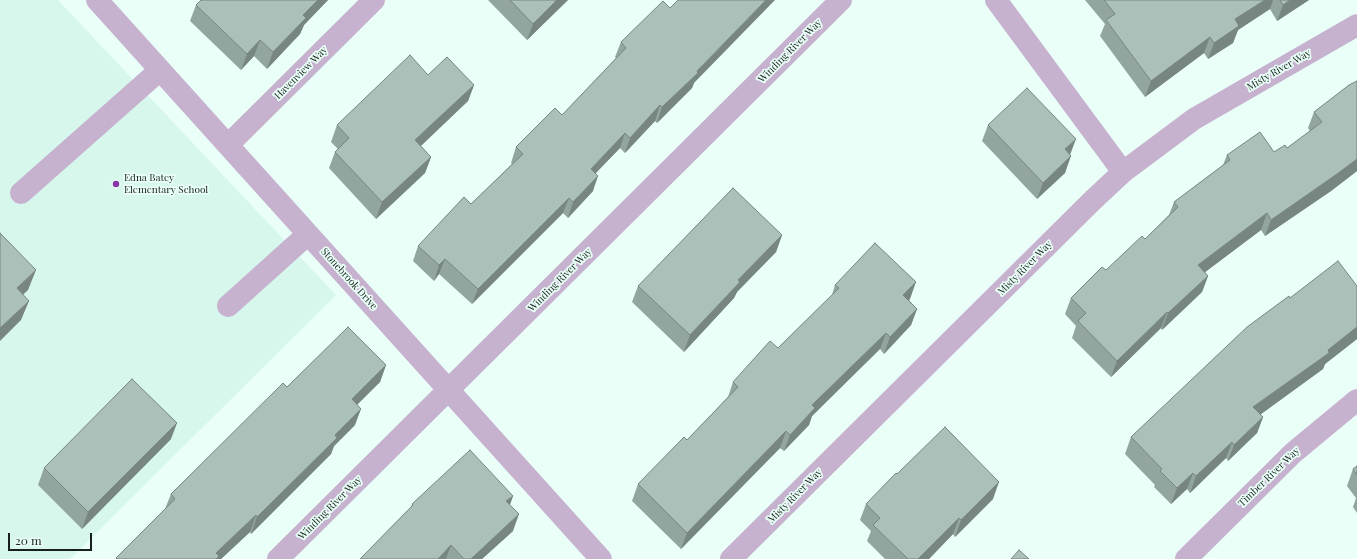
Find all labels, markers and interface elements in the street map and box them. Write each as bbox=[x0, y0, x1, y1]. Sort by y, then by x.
street label: Winding River Way bbox=[756, 17, 824, 85]
street label: Havenview Way bbox=[272, 44, 330, 102]
street label: Misty River Way bbox=[1245, 47, 1313, 93]
place label: Edna Batey Elementary School bbox=[124, 172, 208, 196]
marker: Edna Batey Elementary School bbox=[111, 179, 121, 189]
street label: Misty River Way bbox=[995, 238, 1055, 298]
street label: Stonebrook Drive bbox=[318, 246, 380, 312]
street label: Winding River Way bbox=[526, 246, 594, 314]
street label: Timber River Way bbox=[1236, 445, 1302, 509]
street label: Misty River Way bbox=[765, 466, 825, 526]
street label: Winding River Way bbox=[296, 474, 364, 542]
scale bar bbox=[10, 525, 94, 551]
text: 20 m bbox=[15, 532, 42, 548]

